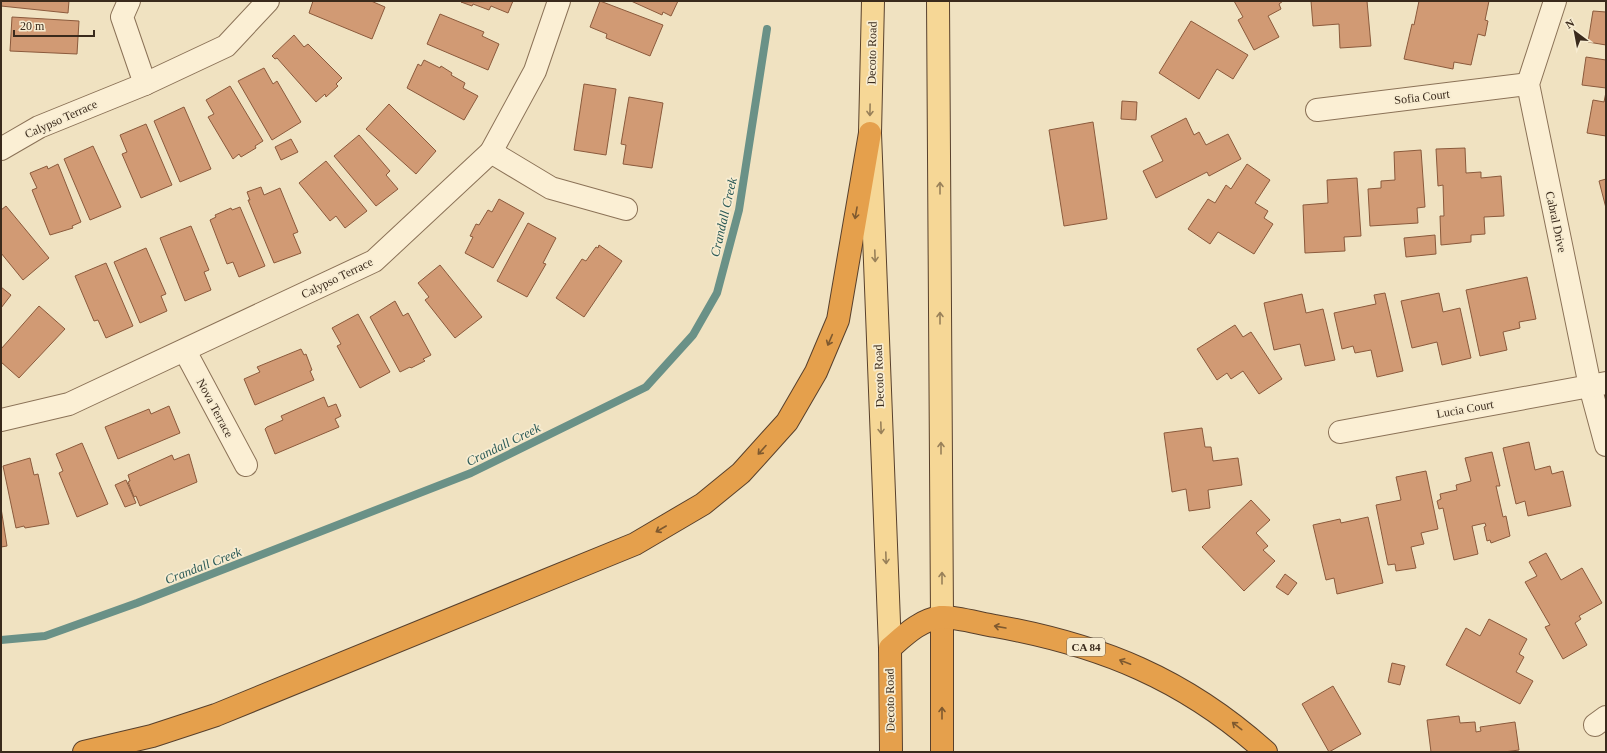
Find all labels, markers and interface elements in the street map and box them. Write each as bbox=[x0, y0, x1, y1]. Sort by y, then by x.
scale bar bbox=[14, 12, 94, 38]
north arrow bbox=[1555, 12, 1595, 52]
text: N bbox=[1563, 16, 1576, 31]
text: 20 m bbox=[20, 19, 45, 33]
street label: Decoto Road bbox=[864, 21, 880, 85]
street label: Sofia Court bbox=[1394, 87, 1451, 107]
street label: Calypso Terrace bbox=[23, 97, 99, 141]
one-way arrow bbox=[866, 103, 874, 116]
water label: Crandall Creek bbox=[707, 176, 740, 258]
one-way arrow bbox=[936, 182, 944, 195]
street label: Cabral Drive bbox=[1543, 190, 1569, 254]
one-way arrow bbox=[852, 206, 860, 219]
one-way arrow bbox=[871, 249, 878, 262]
street label: Calypso Terrace bbox=[299, 255, 375, 301]
one-way arrow bbox=[936, 312, 944, 325]
one-way arrow bbox=[826, 333, 833, 345]
street label: Decoto Road bbox=[871, 344, 887, 408]
street label: Nova Terrace bbox=[194, 376, 236, 440]
street label: Lucia Court bbox=[1435, 397, 1495, 421]
water label: Crandall Creek bbox=[464, 420, 543, 469]
one-way arrow bbox=[877, 421, 885, 434]
one-way arrow bbox=[937, 442, 945, 455]
one-way arrow bbox=[758, 444, 767, 454]
one-way arrow bbox=[655, 526, 667, 534]
water label: Crandall Creek bbox=[163, 544, 244, 587]
one-way arrow bbox=[882, 551, 890, 564]
one-way arrow bbox=[938, 572, 946, 585]
one-way arrow bbox=[993, 623, 1006, 631]
road number: CA 84 bbox=[1067, 638, 1105, 656]
one-way arrow bbox=[1119, 657, 1131, 665]
street label: Decoto Road bbox=[882, 668, 898, 732]
one-way arrow bbox=[938, 707, 946, 720]
one-way arrow bbox=[1231, 722, 1242, 731]

